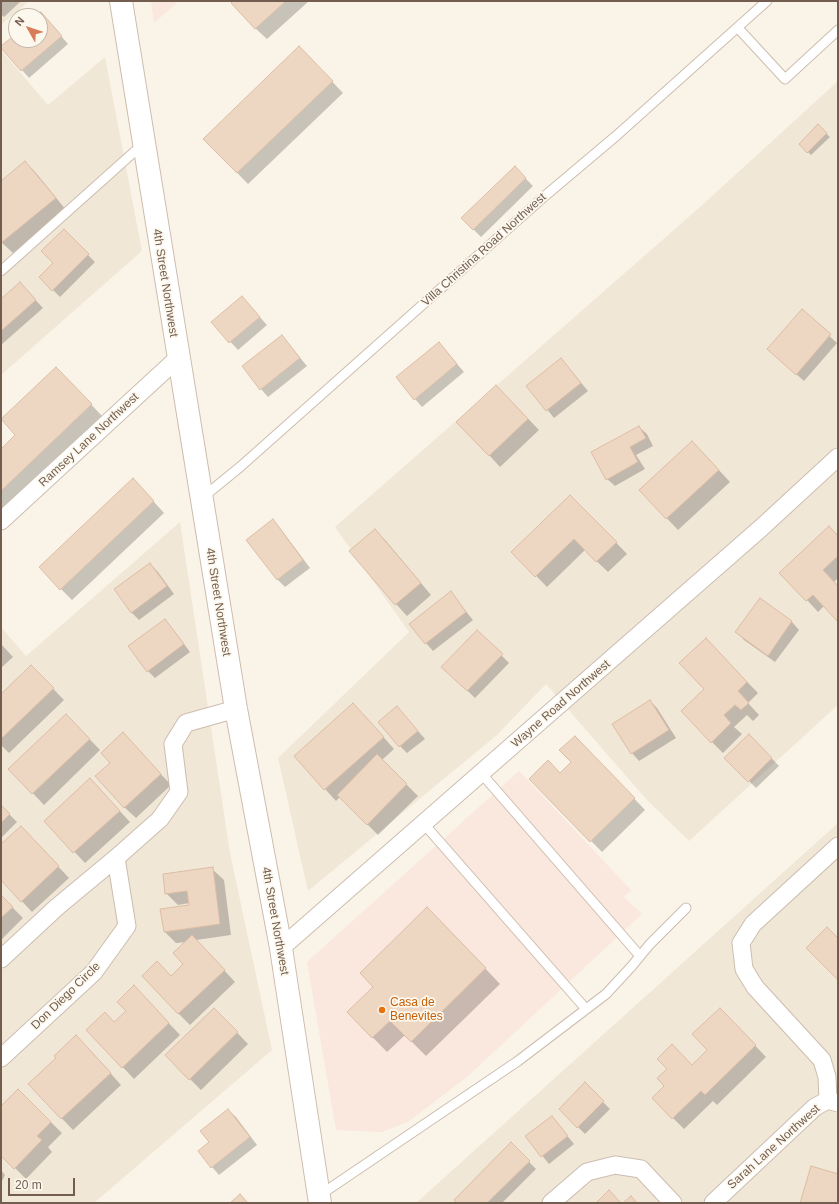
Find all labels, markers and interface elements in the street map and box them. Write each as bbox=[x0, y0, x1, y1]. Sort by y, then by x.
north arrow bbox=[8, 8, 48, 48]
text: N bbox=[12, 14, 27, 28]
street label: Villa Christina Road Northwest bbox=[419, 190, 549, 310]
street label: 4th Street Northwest bbox=[149, 228, 181, 338]
street label: Ramsey Lane Northwest bbox=[36, 390, 142, 490]
street label: 4th Street Northwest bbox=[202, 547, 234, 657]
street label: Wayne Road Northwest bbox=[509, 657, 613, 751]
street label: 4th Street Northwest bbox=[258, 866, 292, 976]
street label: Don Diego Circle bbox=[28, 959, 104, 1033]
place label: Casa de Benevites bbox=[390, 996, 443, 1024]
marker: Casa de Benevites bbox=[377, 1005, 387, 1015]
street label: Sarah Lane Northwest bbox=[725, 1102, 823, 1192]
scale bar bbox=[10, 1170, 77, 1196]
text: 20 m bbox=[15, 1178, 42, 1192]

